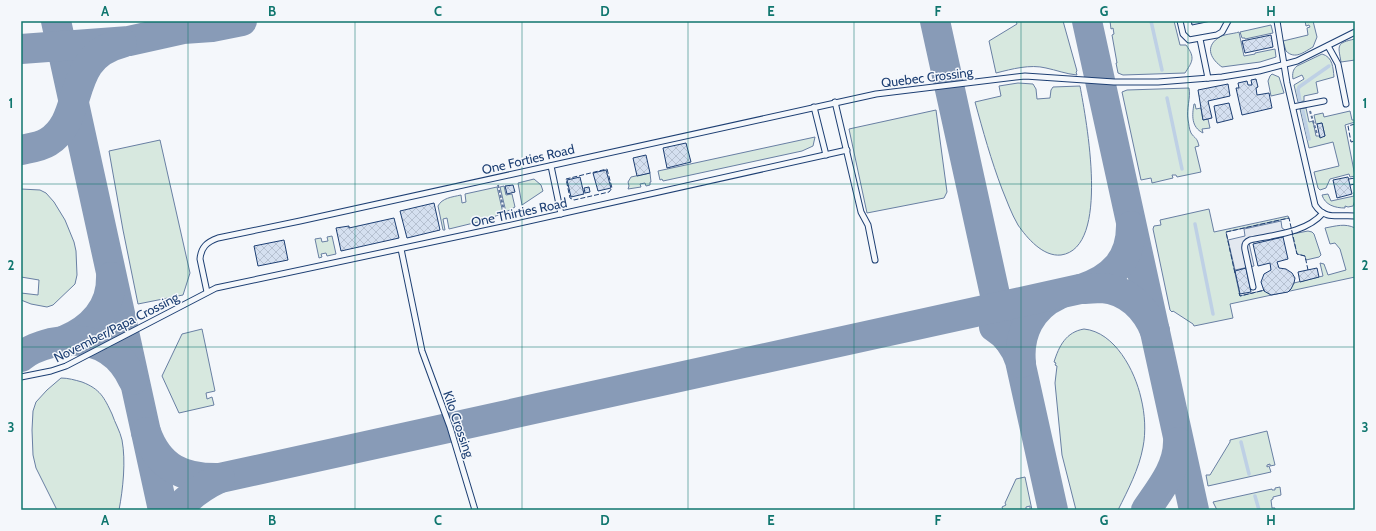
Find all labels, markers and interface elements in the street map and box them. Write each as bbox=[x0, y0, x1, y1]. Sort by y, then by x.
text: A bbox=[101, 3, 110, 19]
text: B bbox=[268, 3, 276, 19]
text: C bbox=[434, 3, 442, 19]
text: D bbox=[600, 3, 610, 19]
text: E bbox=[767, 3, 775, 19]
text: F bbox=[935, 3, 942, 19]
text: G bbox=[1100, 3, 1109, 19]
text: H bbox=[1266, 3, 1276, 19]
street label: Quebec Crossing bbox=[880, 63, 974, 91]
text: 1 bbox=[9, 95, 13, 111]
text: 1 bbox=[1363, 95, 1367, 111]
street label: One Forties Road bbox=[480, 141, 576, 177]
street label: One Thirties Road bbox=[469, 194, 569, 230]
text: 2 bbox=[8, 257, 15, 273]
text: 2 bbox=[1362, 257, 1369, 273]
street label: November/Papa Crossing bbox=[51, 288, 182, 366]
street label: Kilo Crossing bbox=[440, 388, 478, 460]
text: 3 bbox=[7, 419, 15, 435]
text: 3 bbox=[1361, 419, 1369, 435]
text: A bbox=[101, 512, 110, 528]
text: B bbox=[268, 512, 276, 528]
text: C bbox=[434, 512, 442, 528]
text: D bbox=[600, 512, 610, 528]
text: E bbox=[767, 512, 775, 528]
text: F bbox=[935, 512, 942, 528]
text: G bbox=[1100, 512, 1109, 528]
text: H bbox=[1266, 512, 1276, 528]

